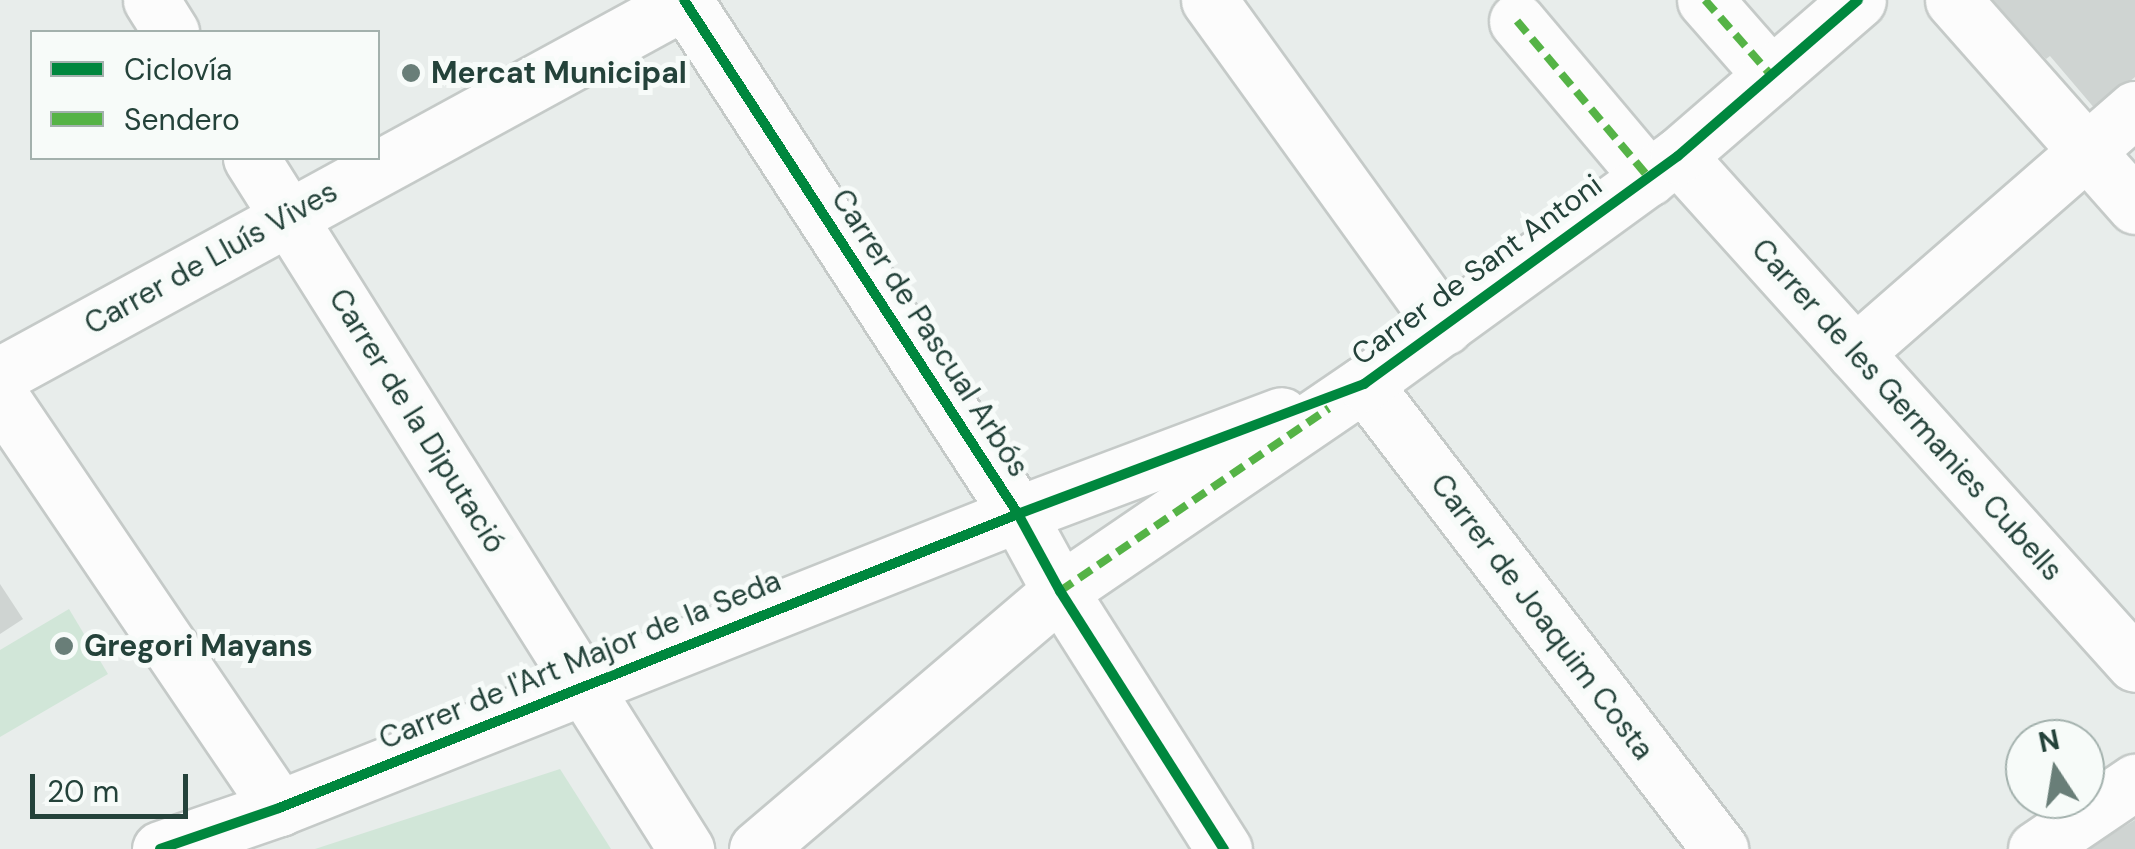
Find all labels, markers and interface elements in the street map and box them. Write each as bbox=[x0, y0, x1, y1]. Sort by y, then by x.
legend bbox=[30, 30, 380, 160]
text: Ciclovía bbox=[124, 50, 232, 89]
place label: Mercat Municipal bbox=[431, 55, 687, 91]
marker: Mercat Municipal bbox=[400, 62, 422, 84]
text: Sendero bbox=[124, 100, 240, 139]
street label: Carrer de Sant Antoni bbox=[1345, 167, 1609, 373]
street label: Carrer de Lluís Vives bbox=[78, 174, 344, 342]
street label: Carrer de Pascual Arbós bbox=[824, 183, 1036, 483]
street label: Carrer de les Germanies Cubells bbox=[1744, 232, 2070, 588]
street label: Carrer de la Diputació bbox=[321, 282, 513, 560]
street label: Carrer de Joaquim Costa bbox=[1423, 467, 1661, 767]
street label: Carrer de l'Art Major de la Seda bbox=[374, 563, 786, 757]
place label: Gregori Mayans bbox=[84, 628, 313, 664]
marker: Gregori Mayans bbox=[53, 635, 75, 657]
north arrow bbox=[2005, 719, 2105, 819]
text: N bbox=[2035, 721, 2063, 761]
scale bar bbox=[35, 754, 192, 816]
text: 20 m bbox=[47, 772, 119, 811]

